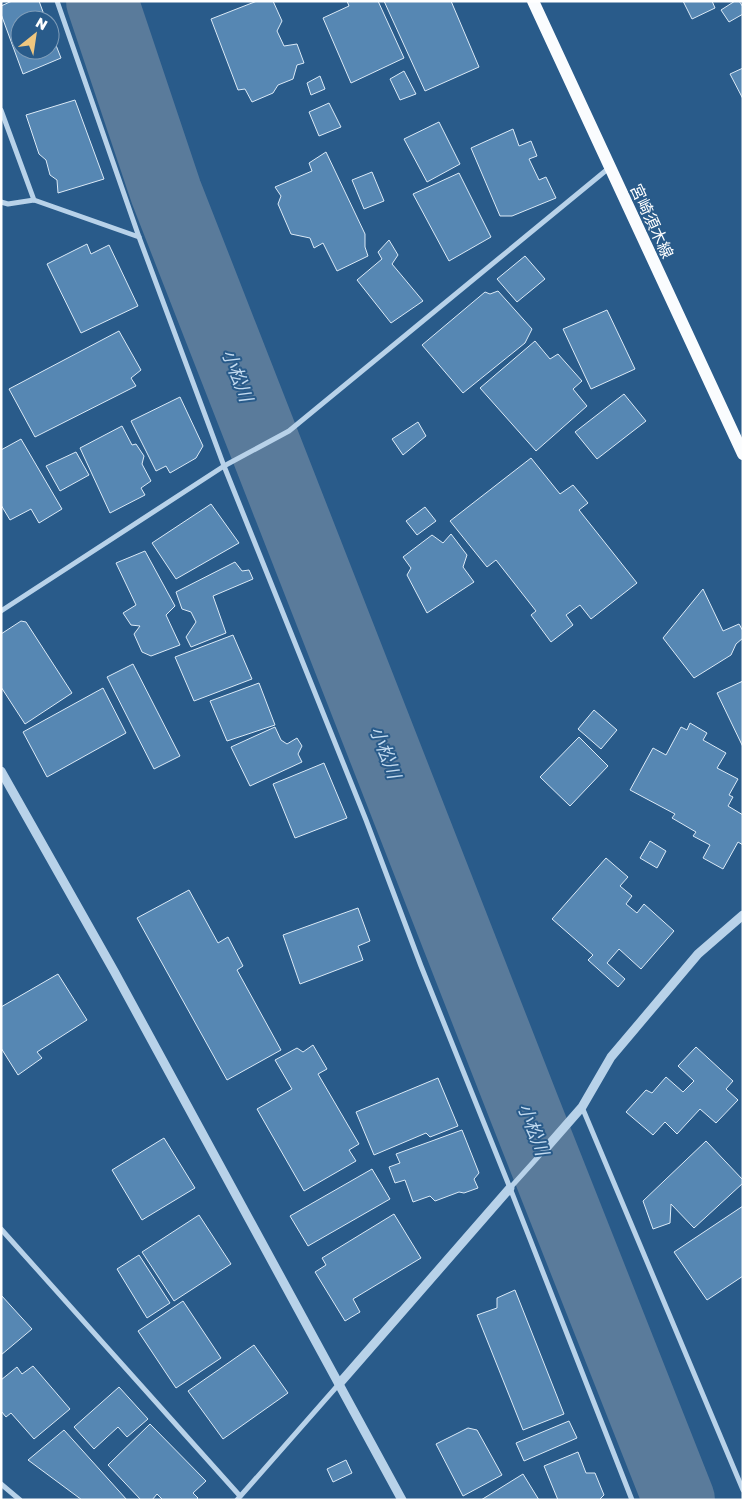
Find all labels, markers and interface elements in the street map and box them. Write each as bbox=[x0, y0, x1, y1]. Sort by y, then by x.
north arrow bbox=[10, 10, 60, 60]
text: N bbox=[33, 13, 51, 33]
street label: 宮崎須木線 bbox=[626, 181, 678, 261]
water label: 小松川 bbox=[218, 346, 259, 406]
water label: 小松川 bbox=[366, 723, 407, 783]
water label: 小松川 bbox=[514, 1100, 555, 1160]

